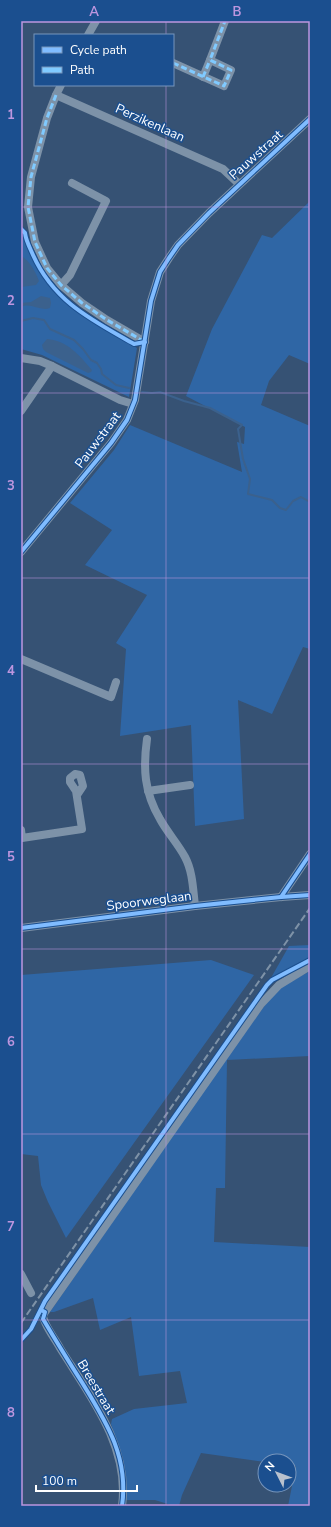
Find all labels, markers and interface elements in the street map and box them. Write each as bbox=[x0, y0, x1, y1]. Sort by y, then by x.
text: A bbox=[89, 3, 99, 21]
text: B bbox=[233, 3, 242, 21]
legend bbox=[34, 34, 174, 86]
text: Cycle path bbox=[70, 42, 127, 58]
text: Path bbox=[70, 62, 95, 78]
street label: Perzikenlaan bbox=[112, 100, 188, 146]
text: 1 bbox=[7, 106, 15, 124]
street label: Pauwstraat bbox=[225, 126, 287, 184]
text: 2 bbox=[7, 292, 15, 310]
street label: Pauwstraat bbox=[71, 408, 125, 472]
text: 3 bbox=[7, 477, 15, 495]
text: 4 bbox=[7, 662, 15, 680]
text: 5 bbox=[7, 848, 15, 866]
street label: Spoorweglaan bbox=[105, 887, 193, 915]
text: 6 bbox=[7, 1033, 15, 1051]
text: 7 bbox=[7, 1218, 15, 1236]
street label: Breestraat bbox=[73, 1356, 120, 1418]
text: 8 bbox=[7, 1404, 15, 1422]
north arrow bbox=[257, 1453, 297, 1493]
text: N bbox=[262, 1459, 278, 1475]
scale bar bbox=[36, 1467, 137, 1493]
text: 100 m bbox=[42, 1473, 77, 1489]

